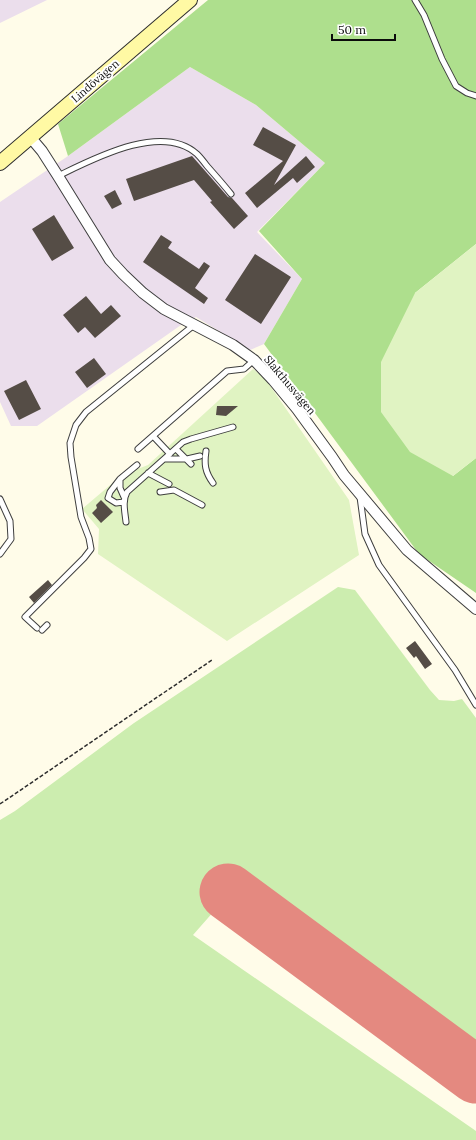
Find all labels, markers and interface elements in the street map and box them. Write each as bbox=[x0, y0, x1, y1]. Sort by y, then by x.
scale bar bbox=[332, 16, 395, 42]
text: 50 m bbox=[338, 22, 366, 37]
street label: Lindövägen bbox=[68, 56, 122, 106]
street label: Slakthusvägen bbox=[261, 352, 319, 418]

